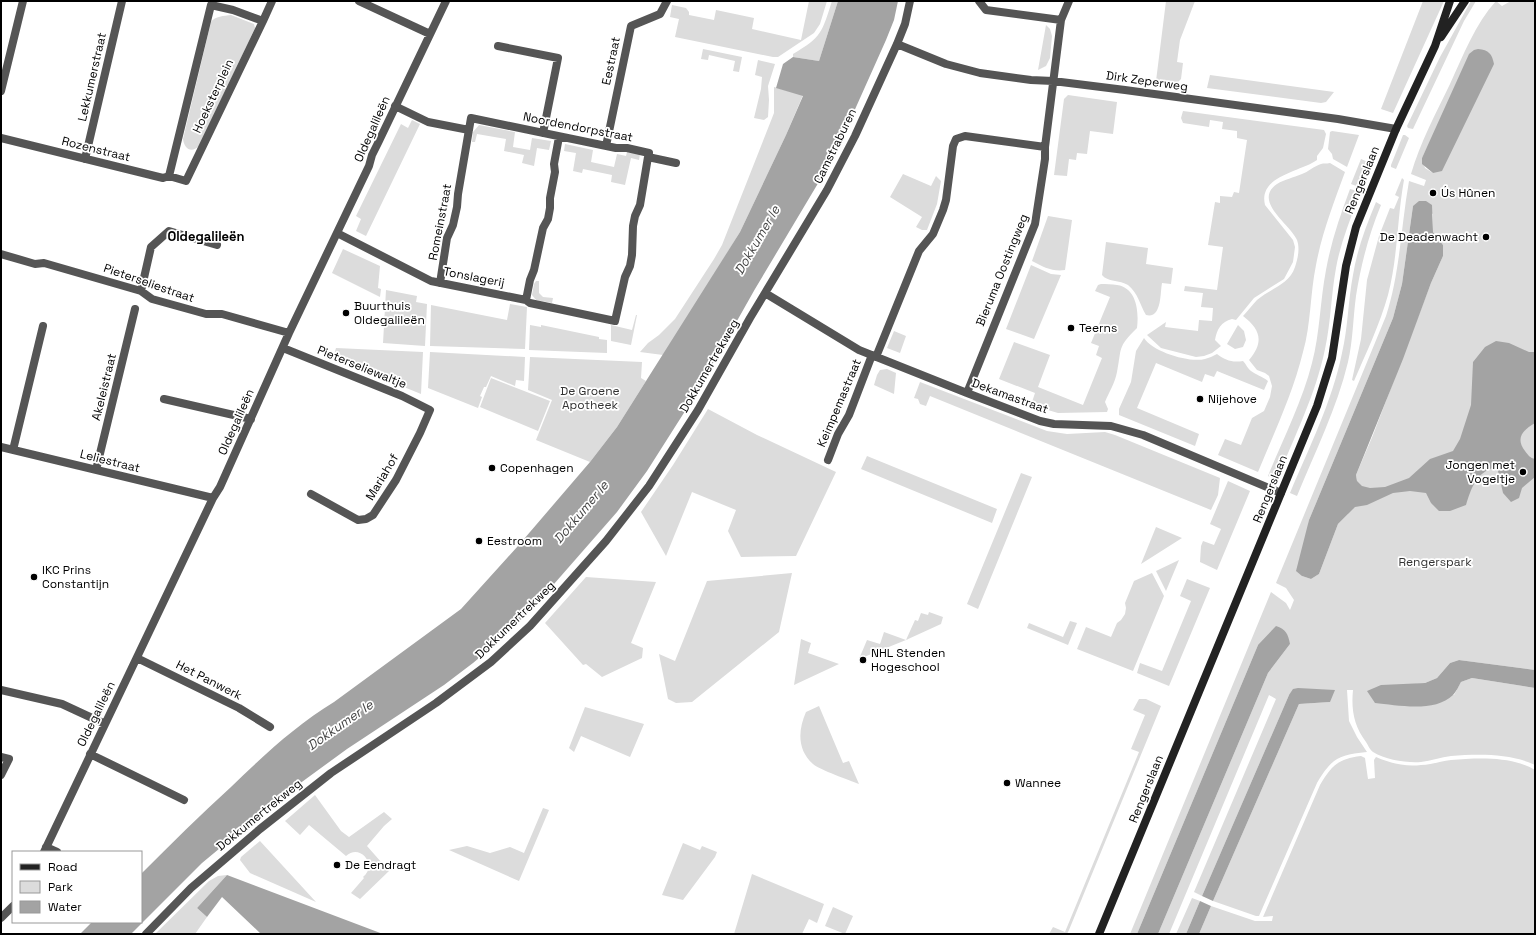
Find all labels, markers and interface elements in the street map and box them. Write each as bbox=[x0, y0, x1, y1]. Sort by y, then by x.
street label: Lekkumerstraat bbox=[74, 31, 110, 123]
street label: Eestraat bbox=[598, 35, 624, 87]
street label: Hoeksterplein bbox=[189, 56, 237, 136]
street label: Dirk Zeperweg bbox=[1105, 67, 1189, 95]
street label: Oldegalileën bbox=[350, 93, 394, 165]
street label: Camstraburen bbox=[810, 106, 860, 186]
street label: Noordendorpstraat bbox=[522, 108, 634, 146]
street label: Rozenstraat bbox=[60, 133, 132, 165]
street label: Rengerslaan bbox=[1341, 144, 1383, 216]
street label: Romeinstraat bbox=[425, 182, 455, 262]
place label: Ús Hûnen bbox=[1441, 185, 1495, 201]
marker: Ús Hûnen bbox=[1428, 188, 1438, 198]
water label: Dokkumer Ie bbox=[730, 201, 784, 277]
street label: Bieruma Oostingweg bbox=[972, 212, 1032, 328]
district label: Oldegalileën bbox=[167, 228, 245, 245]
place label: De Deadenwacht bbox=[1380, 229, 1478, 245]
marker: De Deadenwacht bbox=[1481, 232, 1491, 242]
street label: Pieterseliestraat bbox=[101, 260, 197, 306]
street label: Tonslagerij bbox=[442, 263, 506, 291]
place label: Buurthuis Oldegalileën bbox=[354, 298, 425, 328]
marker: Buurthuis Oldegalileën bbox=[341, 308, 351, 318]
street label: Dokkumertrekweg bbox=[676, 316, 742, 416]
place label: Teerns bbox=[1079, 320, 1117, 336]
marker: Teerns bbox=[1066, 323, 1076, 333]
street label: Pieterseliewaltje bbox=[315, 342, 409, 392]
street label: Akeleistraat bbox=[88, 352, 120, 422]
street label: Keimpemastraat bbox=[813, 356, 865, 450]
street label: Dekamastraat bbox=[969, 375, 1051, 417]
park label: De Groene Apotheek bbox=[560, 383, 620, 413]
street label: Oldegalileën bbox=[214, 386, 258, 458]
place label: Nijehove bbox=[1208, 391, 1257, 407]
marker: Nijehove bbox=[1195, 394, 1205, 404]
street label: Leliestraat bbox=[78, 446, 142, 476]
street label: Mariahof bbox=[362, 451, 402, 503]
street label: Rengerslaan bbox=[1249, 453, 1291, 525]
place label: Jongen met Vogeltje bbox=[1445, 457, 1515, 487]
place label: Copenhagen bbox=[500, 460, 574, 476]
marker: Copenhagen bbox=[487, 463, 497, 473]
marker: Jongen met Vogeltje bbox=[1518, 467, 1528, 477]
water label: Dokkumer Ie bbox=[550, 476, 613, 547]
place label: Eestroom bbox=[487, 533, 542, 549]
marker: Eestroom bbox=[474, 536, 484, 546]
park label: Rengerspark bbox=[1398, 554, 1472, 570]
place label: IKC Prins Constantijn bbox=[42, 562, 109, 592]
marker: IKC Prins Constantijn bbox=[29, 572, 39, 582]
street label: Dokkumertrekweg bbox=[472, 578, 558, 662]
place label: NHL Stenden Hogeschool bbox=[871, 645, 945, 675]
marker: NHL Stenden Hogeschool bbox=[858, 655, 868, 665]
street label: Het Panwerk bbox=[173, 656, 245, 704]
street label: Oldegalileën bbox=[73, 679, 119, 749]
water label: Dokkumer Ie bbox=[304, 695, 377, 754]
street label: Rengerslaan bbox=[1125, 753, 1167, 825]
place label: Wannee bbox=[1015, 775, 1061, 791]
street label: Dokkumertrekweg bbox=[213, 776, 305, 854]
marker: Wannee bbox=[1002, 778, 1012, 788]
legend bbox=[12, 851, 142, 923]
place label: De Eendragt bbox=[345, 857, 416, 873]
text: Road bbox=[48, 859, 77, 875]
marker: De Eendragt bbox=[332, 860, 342, 870]
text: Park bbox=[48, 879, 73, 895]
text: Water bbox=[48, 899, 82, 915]

